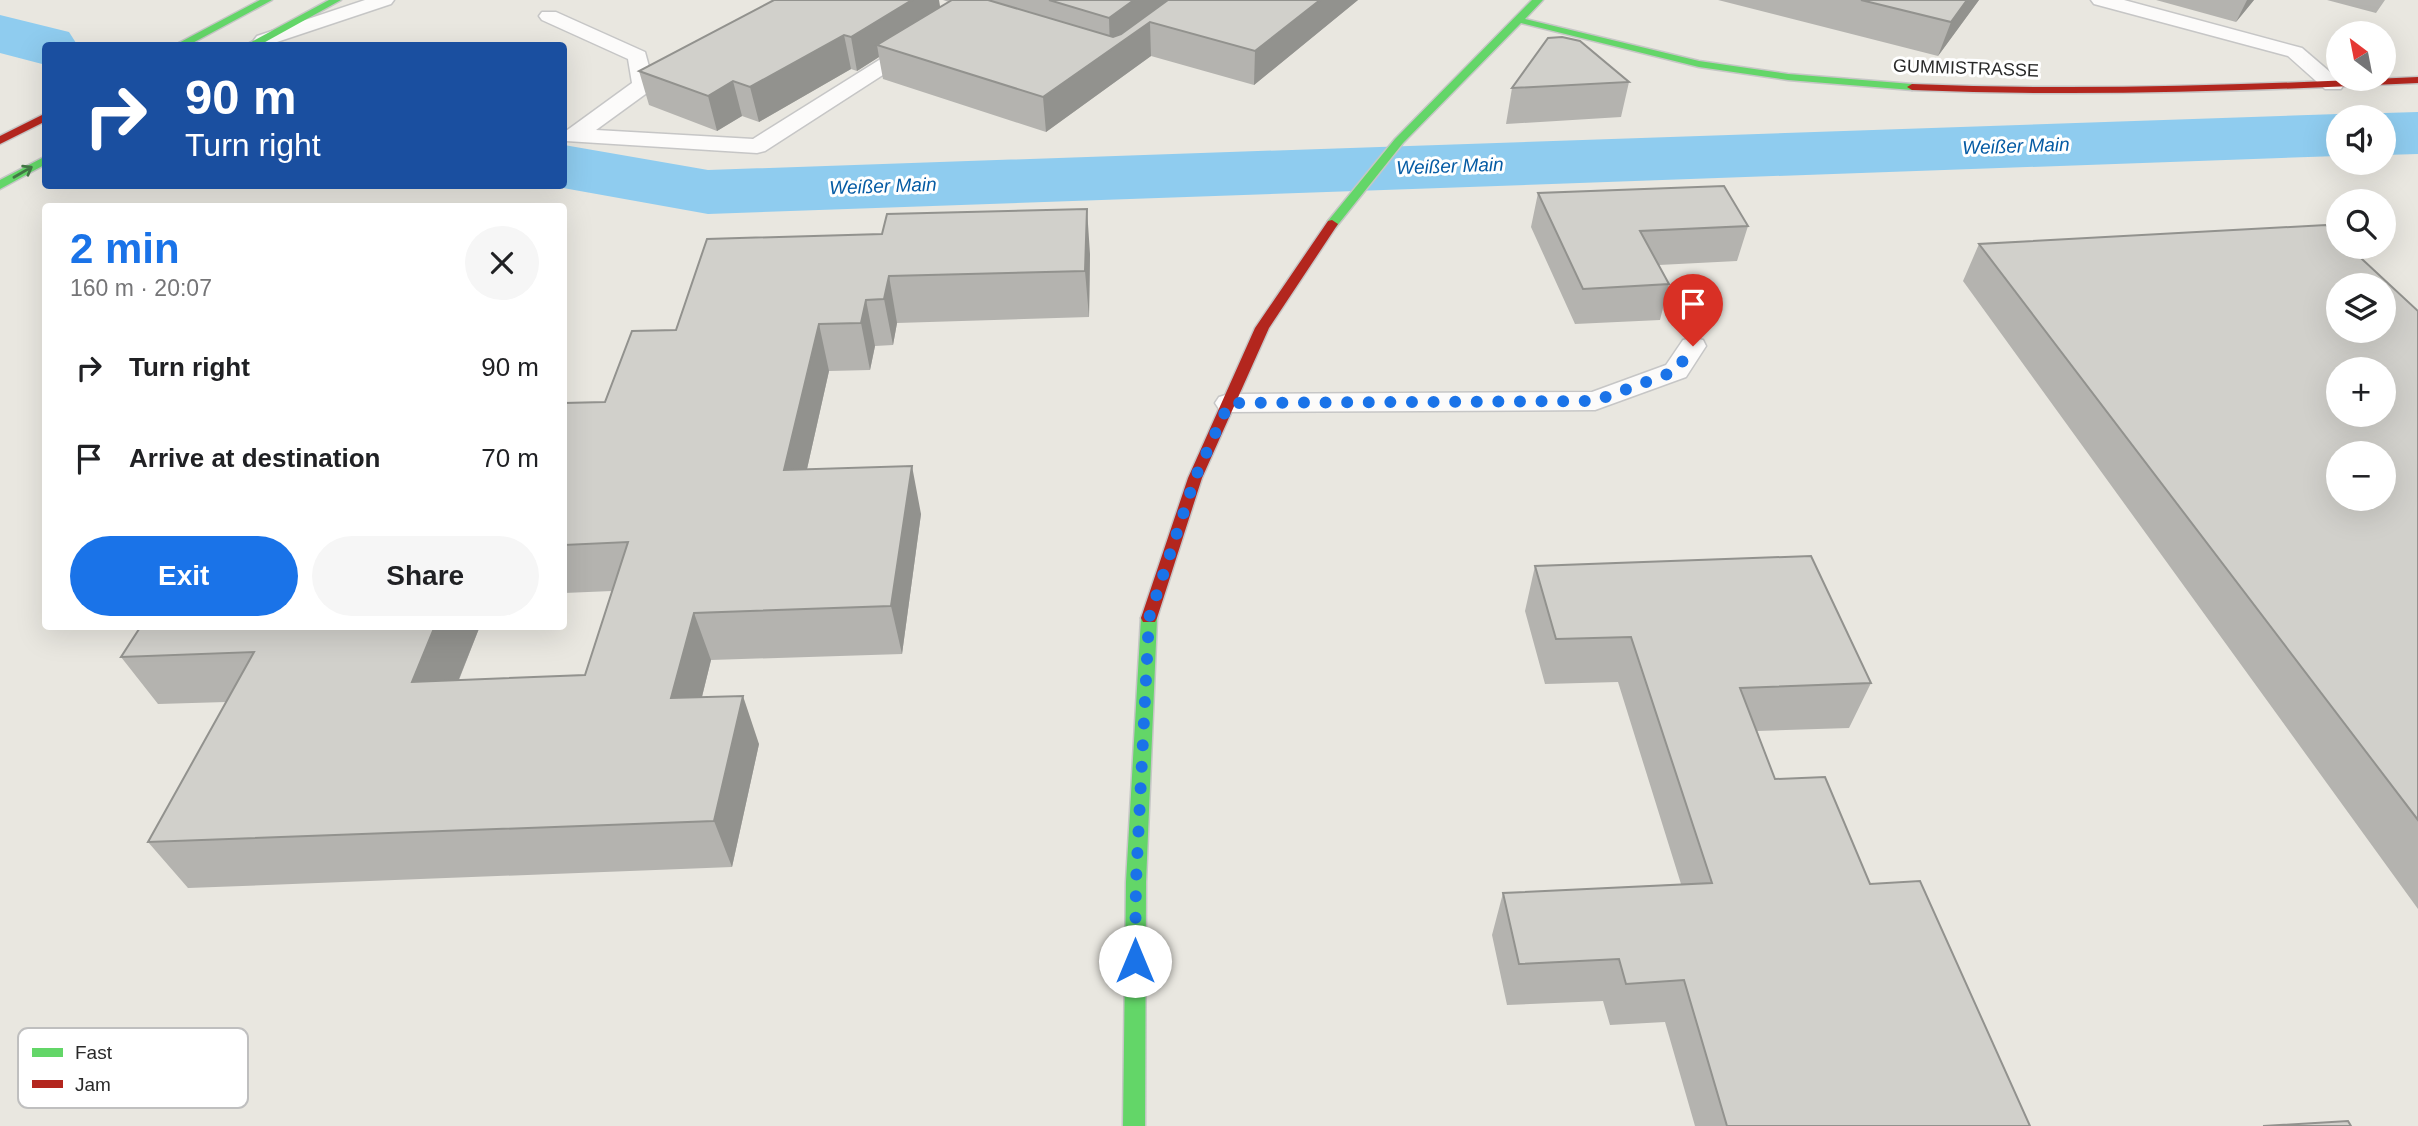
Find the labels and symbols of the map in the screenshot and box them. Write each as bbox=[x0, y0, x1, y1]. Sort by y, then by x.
north arrow bbox=[2326, 21, 2396, 91]
street label: GUMMISTRASSE bbox=[1893, 55, 2039, 81]
water label: Weißer Main bbox=[1962, 134, 2070, 158]
water label: Weißer Main bbox=[1396, 154, 1504, 178]
one-way arrow bbox=[12, 165, 32, 179]
water label: Weißer Main bbox=[829, 174, 937, 198]
pin bbox=[1663, 274, 1723, 346]
position arrow bbox=[1098, 924, 1172, 998]
legend bbox=[18, 1028, 248, 1108]
text: Fast bbox=[75, 1042, 113, 1063]
text: Jam bbox=[75, 1074, 111, 1095]

